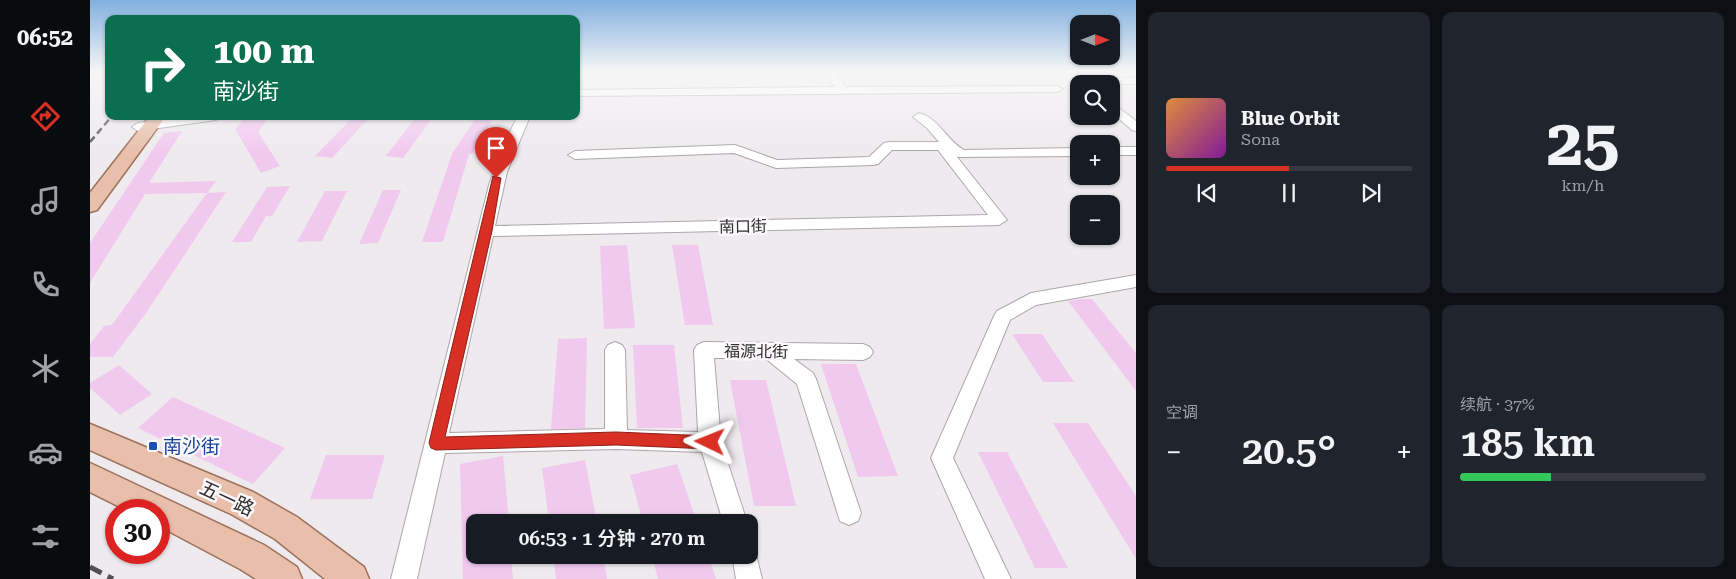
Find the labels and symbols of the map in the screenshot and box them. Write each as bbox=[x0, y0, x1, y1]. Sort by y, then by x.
north arrow bbox=[1070, 15, 1120, 65]
pin bbox=[475, 127, 517, 178]
street label: 南口街 bbox=[719, 217, 767, 236]
street label: 福源北街 bbox=[724, 341, 788, 362]
position arrow bbox=[683, 415, 735, 467]
place label: 南沙街 bbox=[163, 435, 220, 458]
marker: 南沙街 bbox=[147, 440, 159, 452]
street label: 五一路 bbox=[196, 476, 257, 521]
speed limit sign: 30 bbox=[105, 499, 170, 564]

